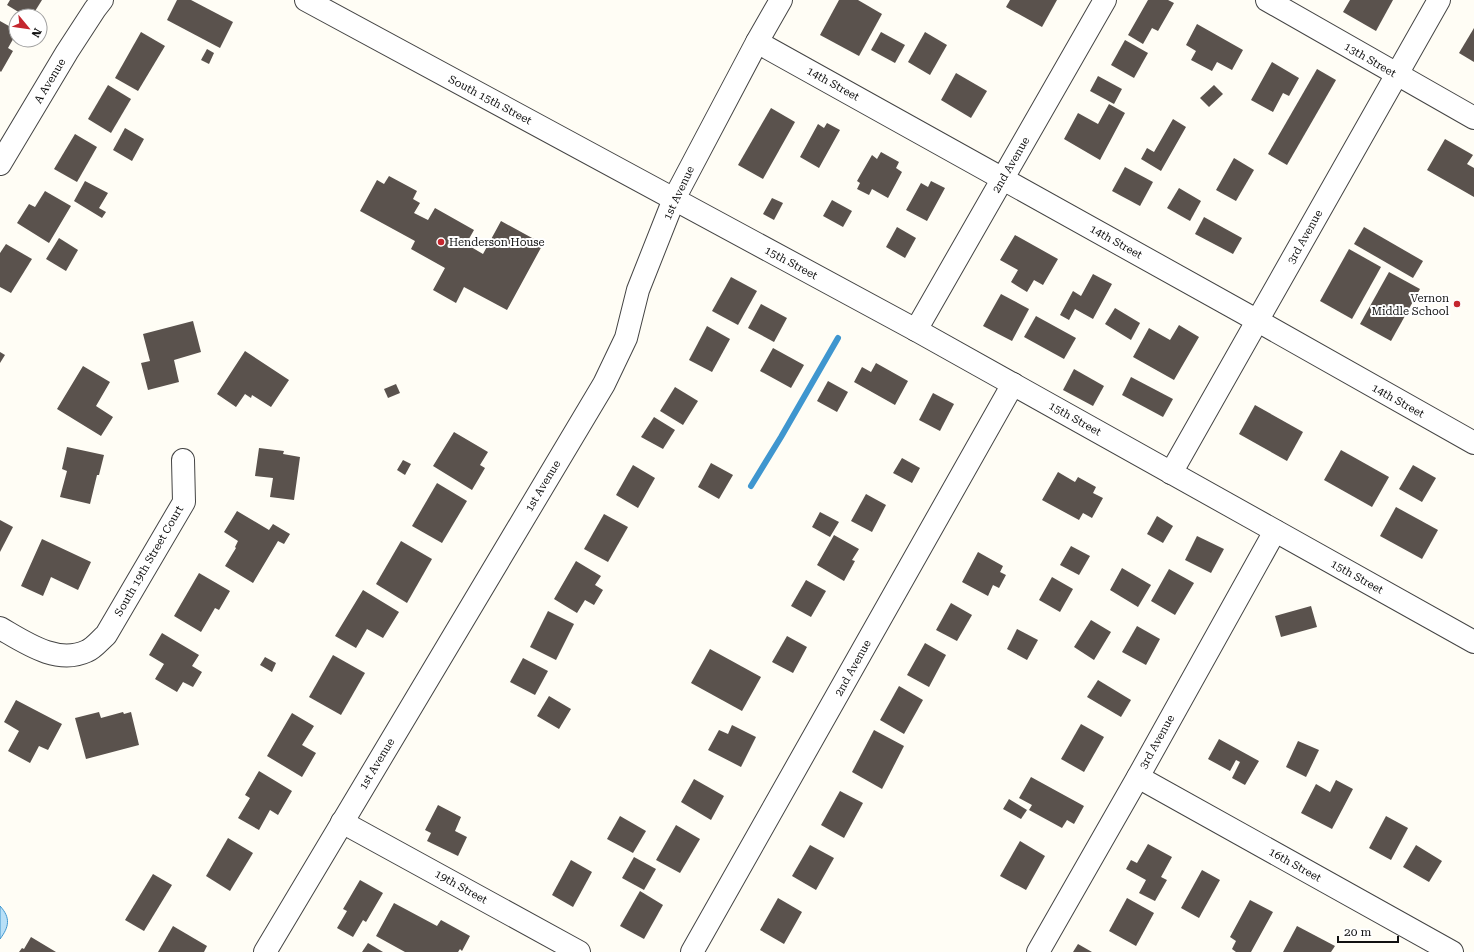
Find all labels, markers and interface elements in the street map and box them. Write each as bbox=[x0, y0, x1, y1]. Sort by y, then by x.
north arrow bbox=[8, 8, 48, 48]
text: N bbox=[28, 26, 44, 40]
street label: 13th Street bbox=[1342, 40, 1398, 80]
street label: A Avenue bbox=[32, 56, 68, 106]
street label: 14th Street bbox=[805, 64, 861, 104]
street label: South 15th Street bbox=[446, 73, 534, 127]
street label: 2nd Avenue bbox=[990, 135, 1032, 195]
street label: 1st Avenue bbox=[661, 164, 697, 222]
street label: 3rd Avenue bbox=[1285, 208, 1325, 266]
street label: 14th Street bbox=[1088, 222, 1144, 262]
place label: Henderson House bbox=[449, 236, 544, 249]
marker: Henderson House bbox=[436, 237, 446, 247]
street label: 15th Street bbox=[762, 244, 820, 282]
place label: Vernon Middle School bbox=[1372, 292, 1450, 318]
marker: Vernon Middle School bbox=[1452, 299, 1462, 309]
street label: 14th Street bbox=[1370, 381, 1426, 421]
street label: 15th Street bbox=[1047, 399, 1103, 439]
street label: 1st Avenue bbox=[523, 458, 563, 514]
street label: South 19th Street Court bbox=[112, 503, 186, 619]
street label: 15th Street bbox=[1329, 557, 1385, 597]
street label: 2nd Avenue bbox=[832, 638, 874, 698]
street label: 3rd Avenue bbox=[1137, 713, 1177, 771]
street label: 1st Avenue bbox=[357, 736, 397, 792]
street label: 16th Street bbox=[1267, 845, 1323, 885]
street label: 19th Street bbox=[433, 867, 489, 907]
scale bar bbox=[1338, 918, 1398, 944]
text: 20 m bbox=[1344, 925, 1371, 939]

